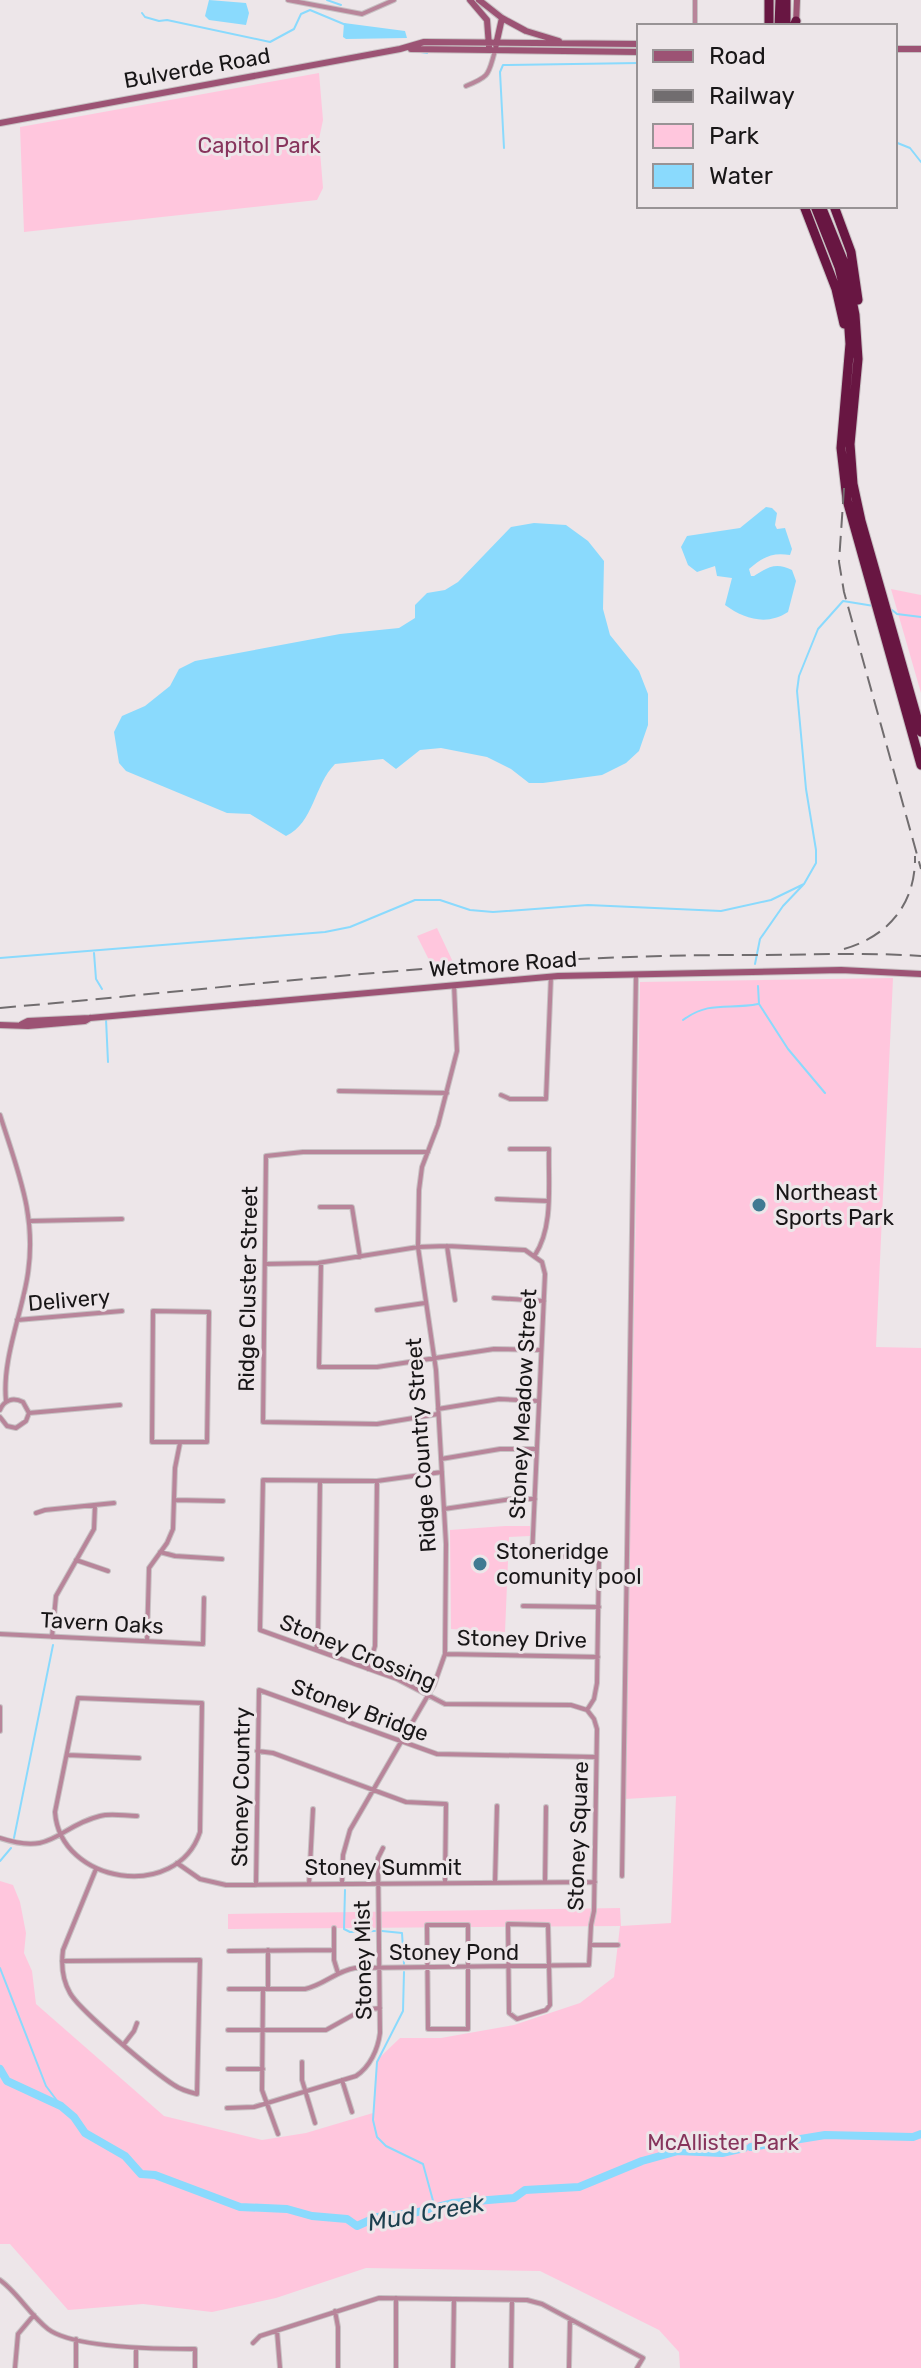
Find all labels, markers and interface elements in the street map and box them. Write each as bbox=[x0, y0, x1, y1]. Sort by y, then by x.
legend bbox=[637, 24, 897, 208]
street label: Bulverde Road bbox=[122, 42, 272, 94]
text: Road bbox=[709, 42, 766, 70]
text: Railway bbox=[709, 82, 795, 110]
text: Park bbox=[709, 122, 760, 150]
park label: Capitol Park bbox=[198, 132, 321, 159]
text: Water bbox=[709, 162, 773, 190]
street label: Wetmore Road bbox=[428, 945, 578, 983]
place label: Northeast Sports Park bbox=[775, 1179, 894, 1231]
street label: Ridge Cluster Street bbox=[233, 1185, 263, 1392]
marker: Northeast Sports Park bbox=[750, 1196, 768, 1214]
street label: Delivery bbox=[27, 1283, 111, 1317]
street label: Stoney Meadow Street bbox=[503, 1288, 543, 1520]
street label: Ridge Country Street bbox=[400, 1336, 442, 1553]
place label: Stoneridge comunity pool bbox=[496, 1538, 642, 1590]
marker: Stoneridge comunity pool bbox=[471, 1555, 489, 1573]
street label: Tavern Oaks bbox=[40, 1606, 164, 1640]
street label: Stoney Crossing bbox=[276, 1608, 440, 1696]
street label: Stoney Drive bbox=[457, 1624, 587, 1654]
street label: Stoney Bridge bbox=[288, 1673, 432, 1747]
street label: Stoney Country bbox=[226, 1707, 256, 1867]
street label: Stoney Square bbox=[562, 1761, 594, 1911]
street label: Stoney Summit bbox=[304, 1854, 462, 1881]
street label: Stoney Mist bbox=[348, 1900, 378, 2020]
street label: Stoney Pond bbox=[389, 1939, 519, 1966]
park label: McAllister Park bbox=[647, 2129, 799, 2156]
water label: Mud Creek bbox=[365, 2189, 487, 2237]

